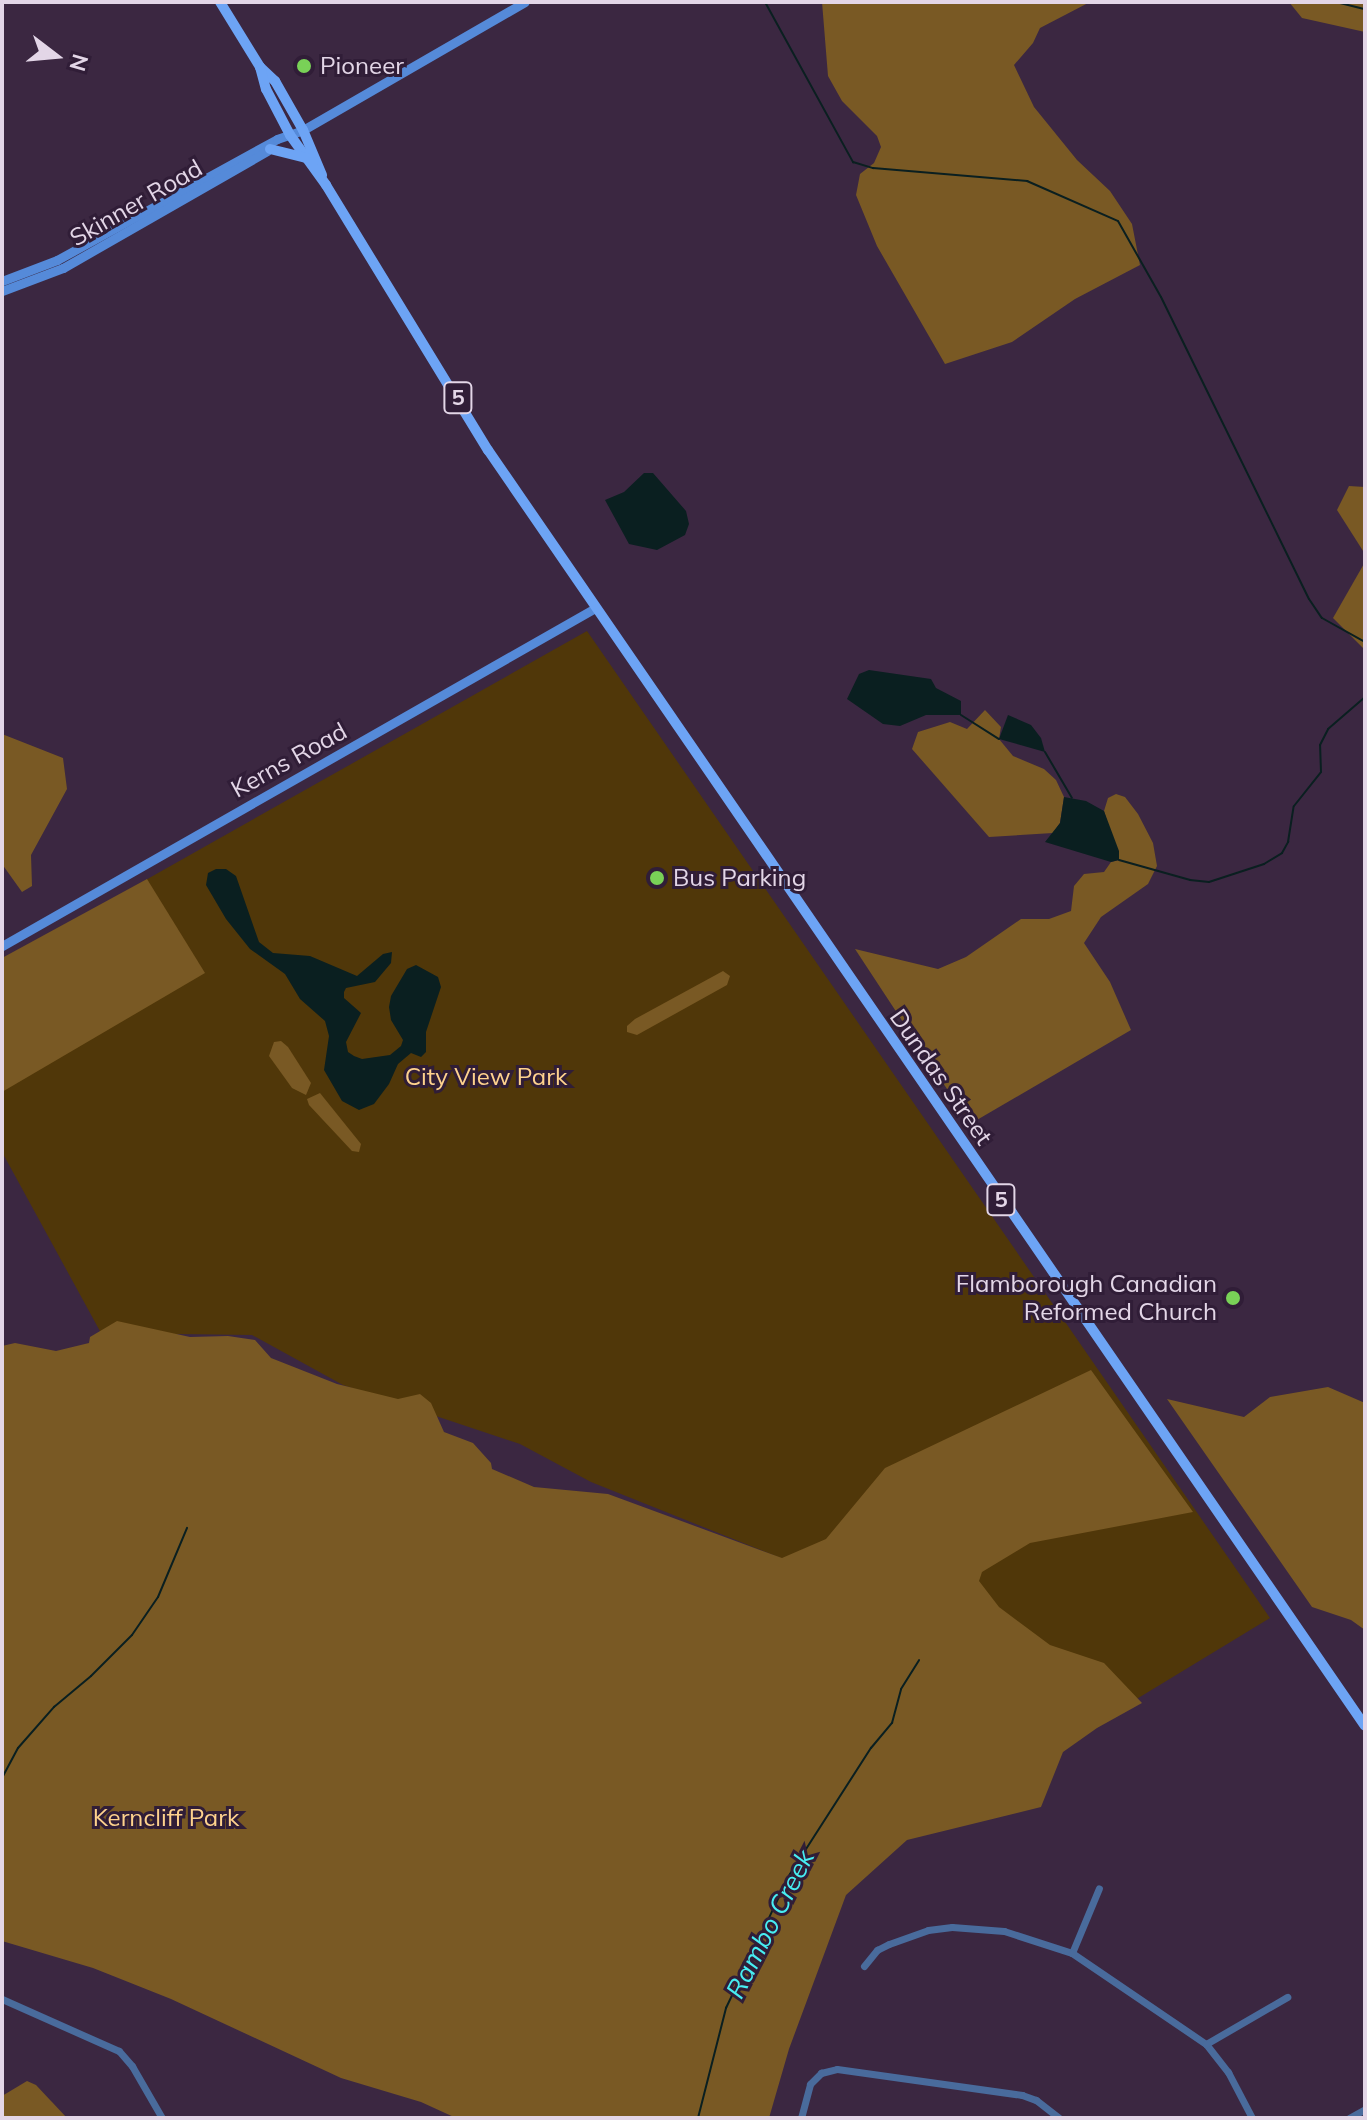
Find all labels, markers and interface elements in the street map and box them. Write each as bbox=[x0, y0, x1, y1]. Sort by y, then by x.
north arrow bbox=[16, 16, 96, 96]
text: N bbox=[63, 51, 95, 74]
place label: Pioneer bbox=[320, 52, 404, 80]
marker: Pioneer bbox=[295, 57, 313, 75]
street label: Skinner Road bbox=[65, 154, 207, 252]
road number: 5 bbox=[442, 380, 474, 416]
street label: Kerns Road bbox=[226, 716, 352, 804]
place label: Bus Parking bbox=[673, 864, 806, 892]
marker: Bus Parking bbox=[648, 869, 666, 887]
street label: Dundas Street bbox=[884, 1004, 998, 1150]
park label: City View Park bbox=[405, 1063, 567, 1091]
road number: 5 bbox=[985, 1182, 1017, 1218]
place label: Flamborough Canadian Reformed Church bbox=[956, 1270, 1217, 1326]
marker: Flamborough Canadian Reformed Church bbox=[1224, 1289, 1242, 1307]
park label: Kerncliff Park bbox=[93, 1804, 239, 1832]
water label: Rambo Creek bbox=[719, 1845, 821, 2003]

